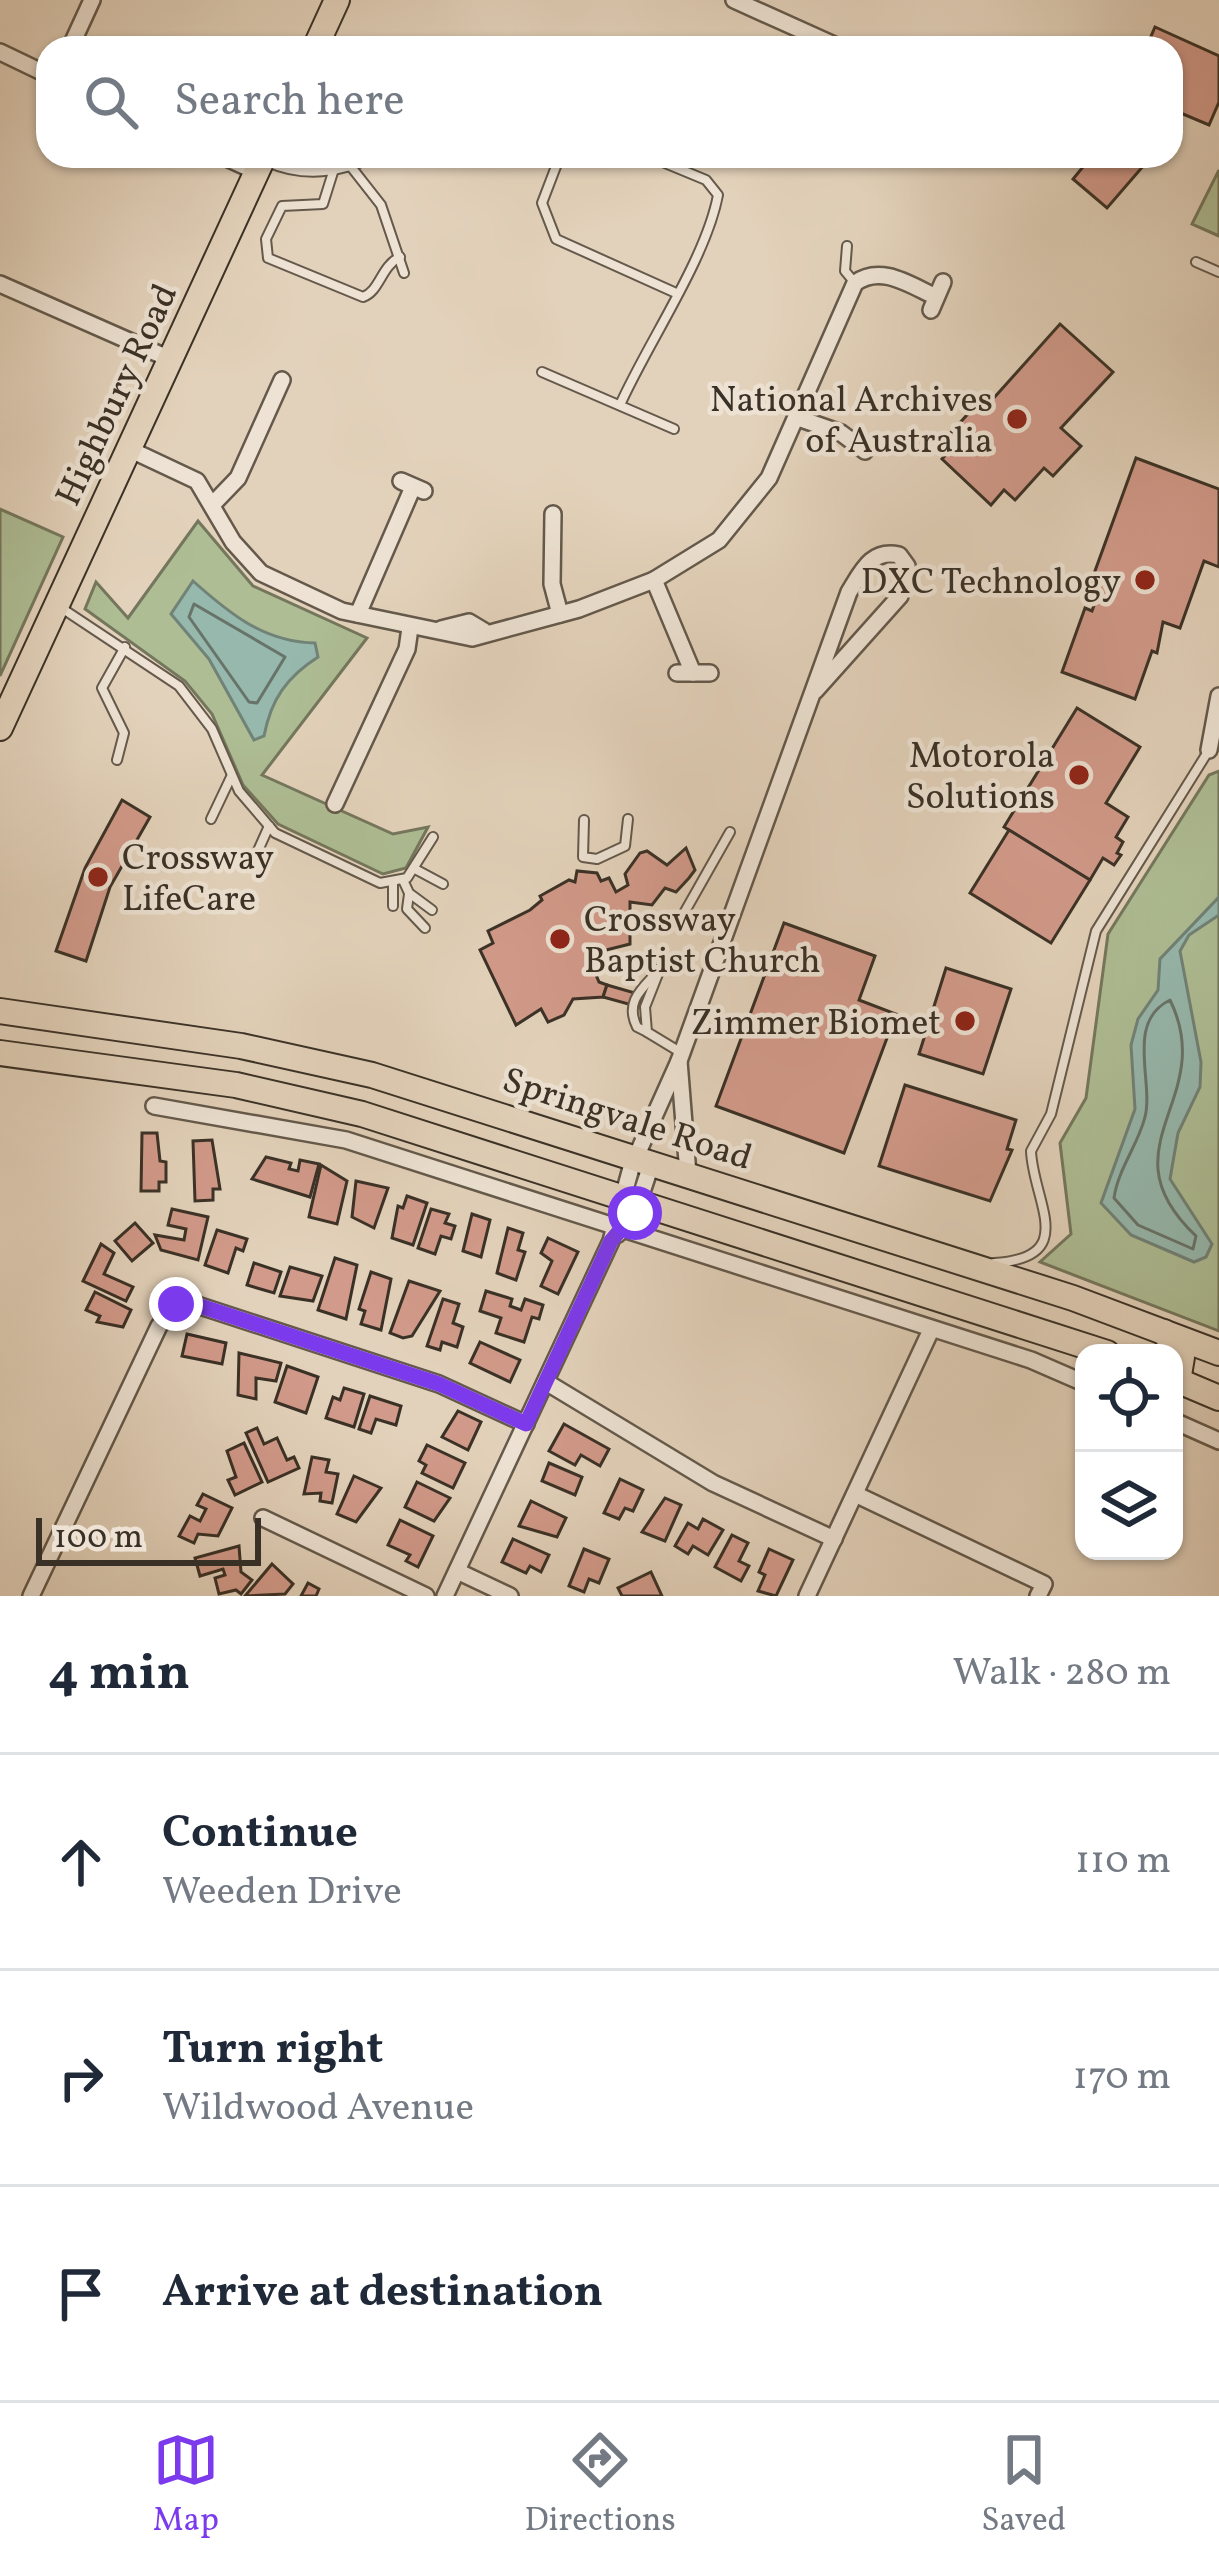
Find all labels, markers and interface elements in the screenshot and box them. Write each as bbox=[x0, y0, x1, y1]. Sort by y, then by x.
search box bbox=[36, 36, 1183, 168]
icon: search bbox=[78, 69, 144, 135]
text: Search here bbox=[174, 71, 405, 134]
street label: Highbury Road bbox=[45, 276, 192, 515]
place label: National Archives of Australia bbox=[710, 377, 993, 468]
marker: National Archives of Australia bbox=[1004, 406, 1030, 432]
place label: DXC Technology bbox=[861, 559, 1121, 609]
marker: DXC Technology bbox=[1132, 567, 1158, 593]
place label: Motorola Solutions bbox=[906, 733, 1055, 824]
marker: Motorola Solutions bbox=[1066, 762, 1092, 788]
place label: Crossway LifeCare bbox=[122, 835, 274, 926]
marker: Crossway LifeCare bbox=[85, 864, 111, 890]
place label: Crossway Baptist Church bbox=[584, 897, 821, 988]
marker: Crossway Baptist Church bbox=[547, 926, 573, 952]
place label: Zimmer Biomet bbox=[690, 1000, 941, 1050]
marker: Zimmer Biomet bbox=[952, 1008, 978, 1034]
street label: Springvale Road bbox=[496, 1057, 758, 1185]
route start bbox=[608, 1186, 662, 1240]
route end bbox=[149, 1277, 203, 1331]
map controls bbox=[1075, 1344, 1183, 1560]
button: locate bbox=[1075, 1344, 1183, 1452]
button: layers bbox=[1075, 1452, 1183, 1560]
scale bar bbox=[36, 1512, 261, 1565]
text: 100 m bbox=[54, 1516, 143, 1562]
text: 4 min bbox=[48, 1639, 190, 1710]
text: Walk · 280 m bbox=[953, 1647, 1171, 1701]
text: Continue bbox=[162, 1803, 358, 1866]
icon: ahead bbox=[48, 1829, 114, 1895]
text: 110 m bbox=[1075, 1835, 1171, 1889]
text: Weeden Drive bbox=[162, 1866, 402, 1920]
text: Turn right bbox=[162, 2019, 383, 2082]
icon: right bbox=[48, 2045, 114, 2111]
text: 170 m bbox=[1073, 2051, 1171, 2105]
text: Wildwood Avenue bbox=[162, 2082, 474, 2136]
icon: arrive bbox=[48, 2261, 114, 2327]
text: Arrive at destination bbox=[162, 2262, 603, 2325]
tab: Map bbox=[153, 2427, 219, 2545]
tab: Directions bbox=[524, 2427, 676, 2545]
tab: Saved bbox=[981, 2427, 1066, 2545]

